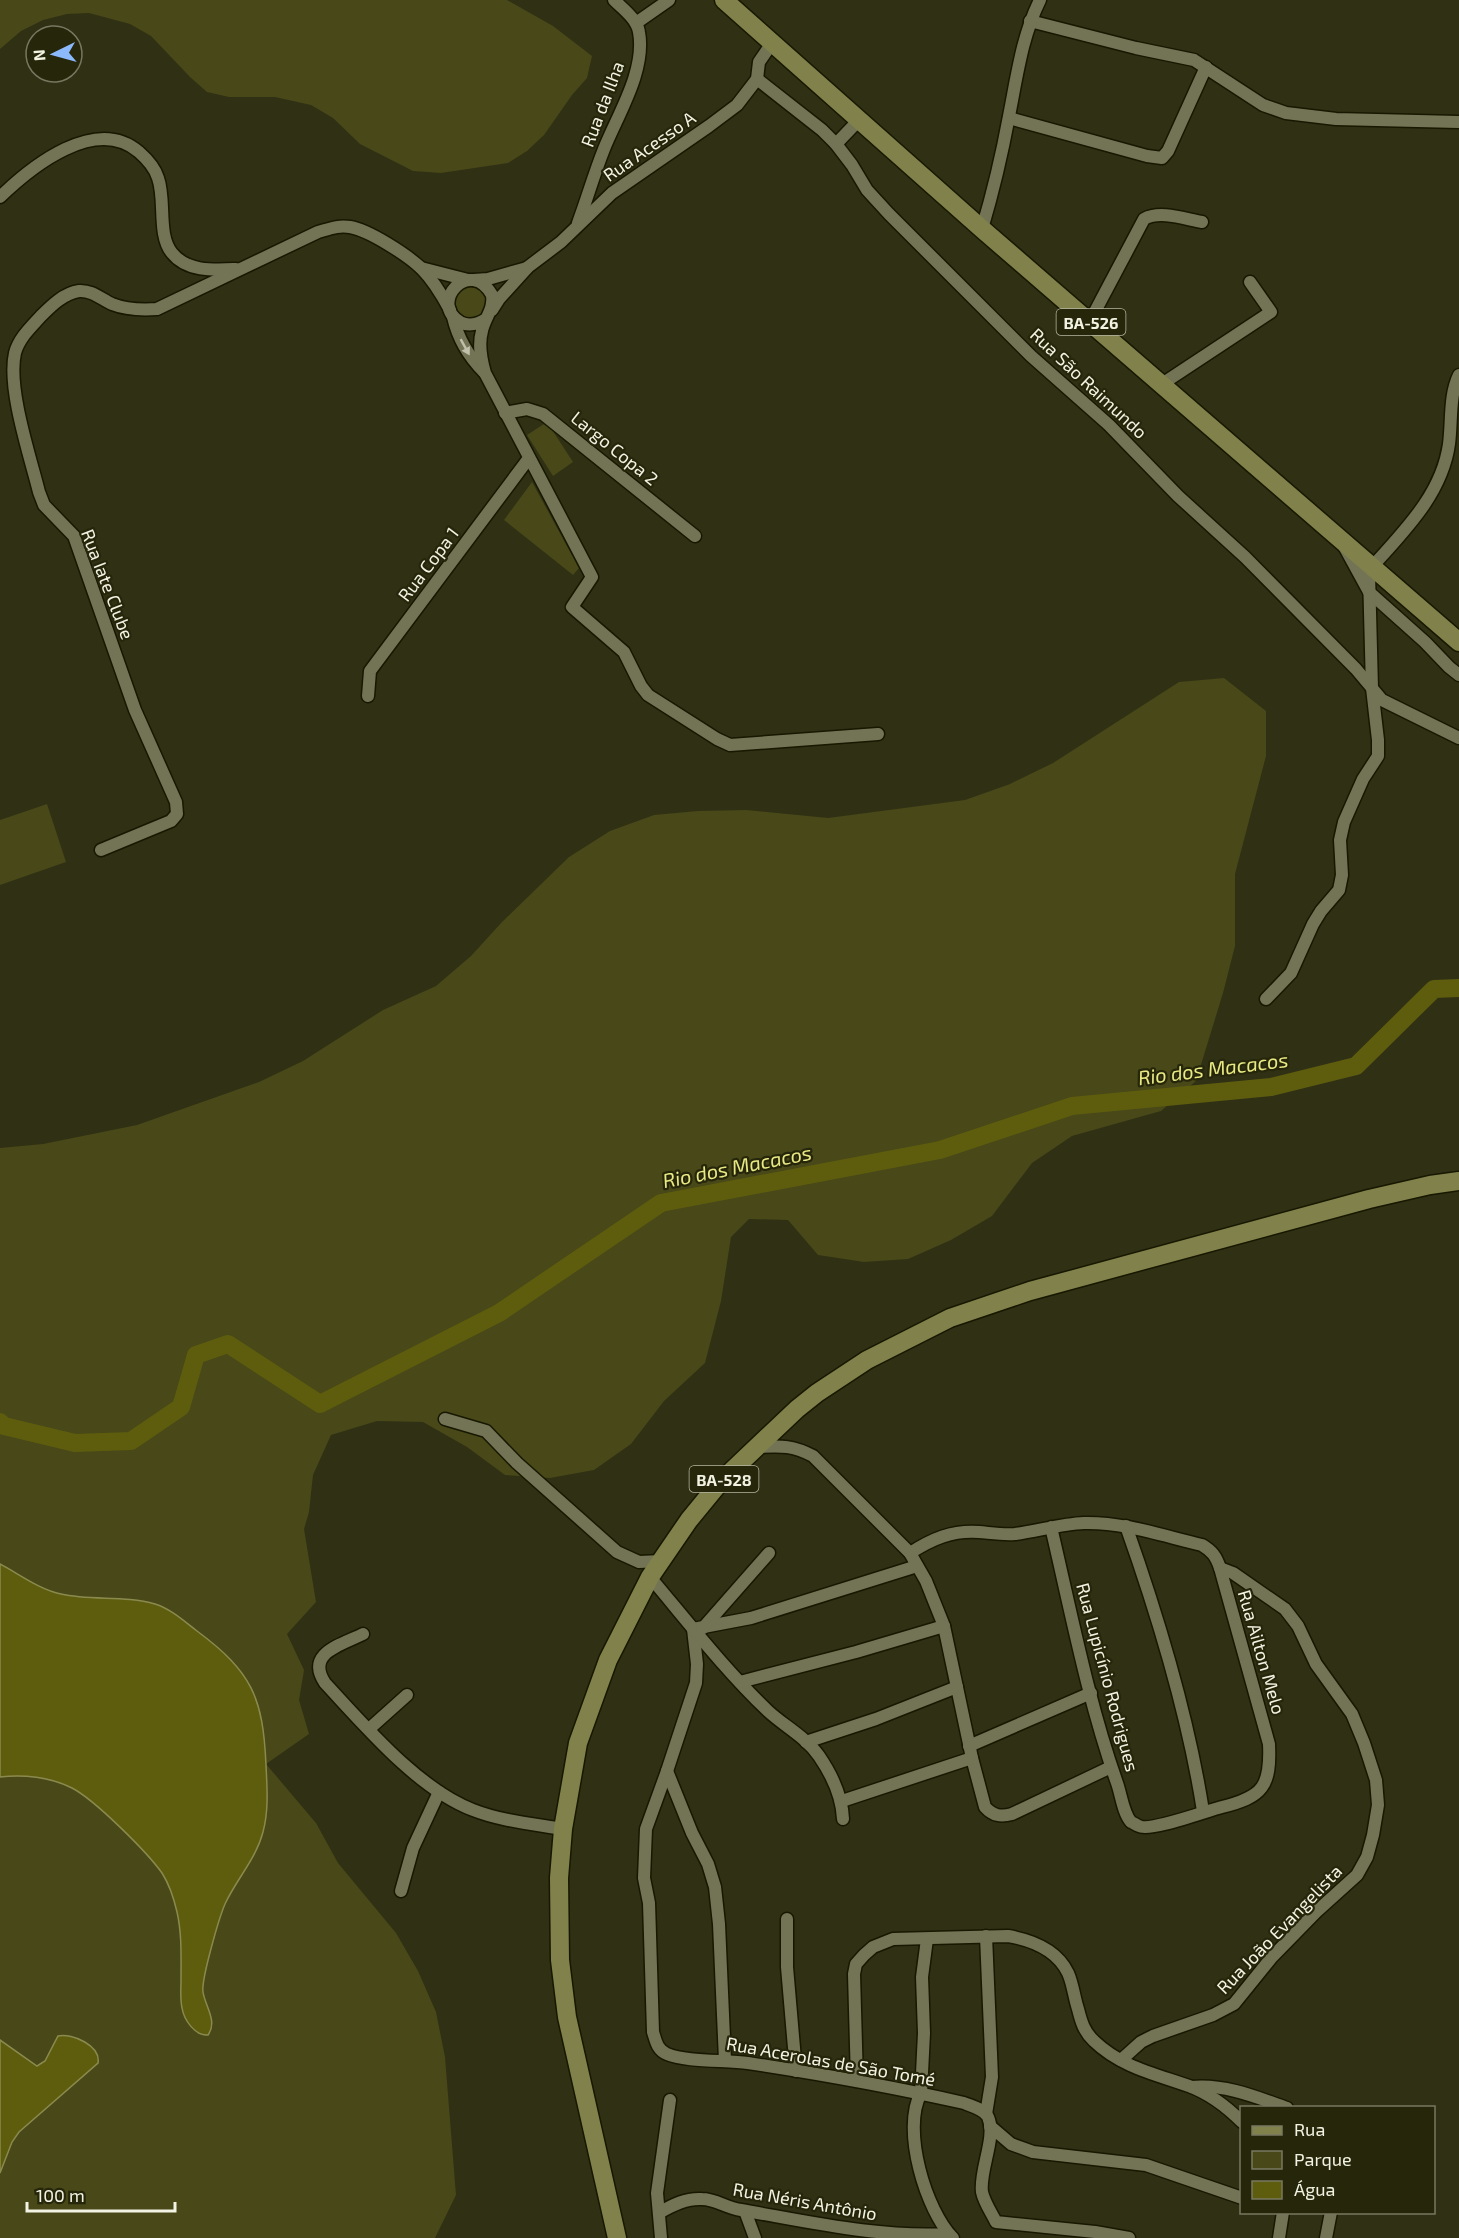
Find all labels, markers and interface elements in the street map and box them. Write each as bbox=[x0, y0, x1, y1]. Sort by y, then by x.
north arrow bbox=[24, 24, 84, 84]
text: N bbox=[29, 49, 49, 62]
street label: Rua da Ilha bbox=[576, 58, 628, 150]
street label: Rua Acesso A bbox=[599, 106, 700, 186]
road number: BA-526 bbox=[1056, 309, 1126, 335]
street label: Rua São Raimundo bbox=[1026, 323, 1152, 443]
one-way arrow bbox=[460, 339, 470, 356]
street label: Largo Copa 2 bbox=[567, 406, 663, 490]
street label: Rua Copa 1 bbox=[393, 523, 463, 605]
street label: Rua Iate Clube bbox=[77, 526, 139, 642]
water label: Rio dos Macacos bbox=[1136, 1047, 1290, 1089]
water label: Rio dos Macacos bbox=[660, 1140, 814, 1192]
road number: BA-528 bbox=[690, 1466, 758, 1492]
street label: Rua Lupicínio Rodrigues bbox=[1072, 1580, 1144, 1774]
street label: Rua Ailton Melo bbox=[1234, 1587, 1290, 1717]
street label: Rua João Evangelista bbox=[1212, 1860, 1346, 1998]
street label: Rua Acerolas de São Tomé bbox=[725, 2032, 937, 2090]
legend bbox=[1240, 2106, 1435, 2214]
text: Rua bbox=[1294, 2118, 1325, 2140]
text: Parque bbox=[1294, 2148, 1352, 2170]
scale bar bbox=[27, 2175, 176, 2213]
street label: Rua Néris Antônio bbox=[731, 2177, 879, 2225]
text: Água bbox=[1294, 2178, 1335, 2200]
text: 100 m bbox=[36, 2184, 85, 2206]

